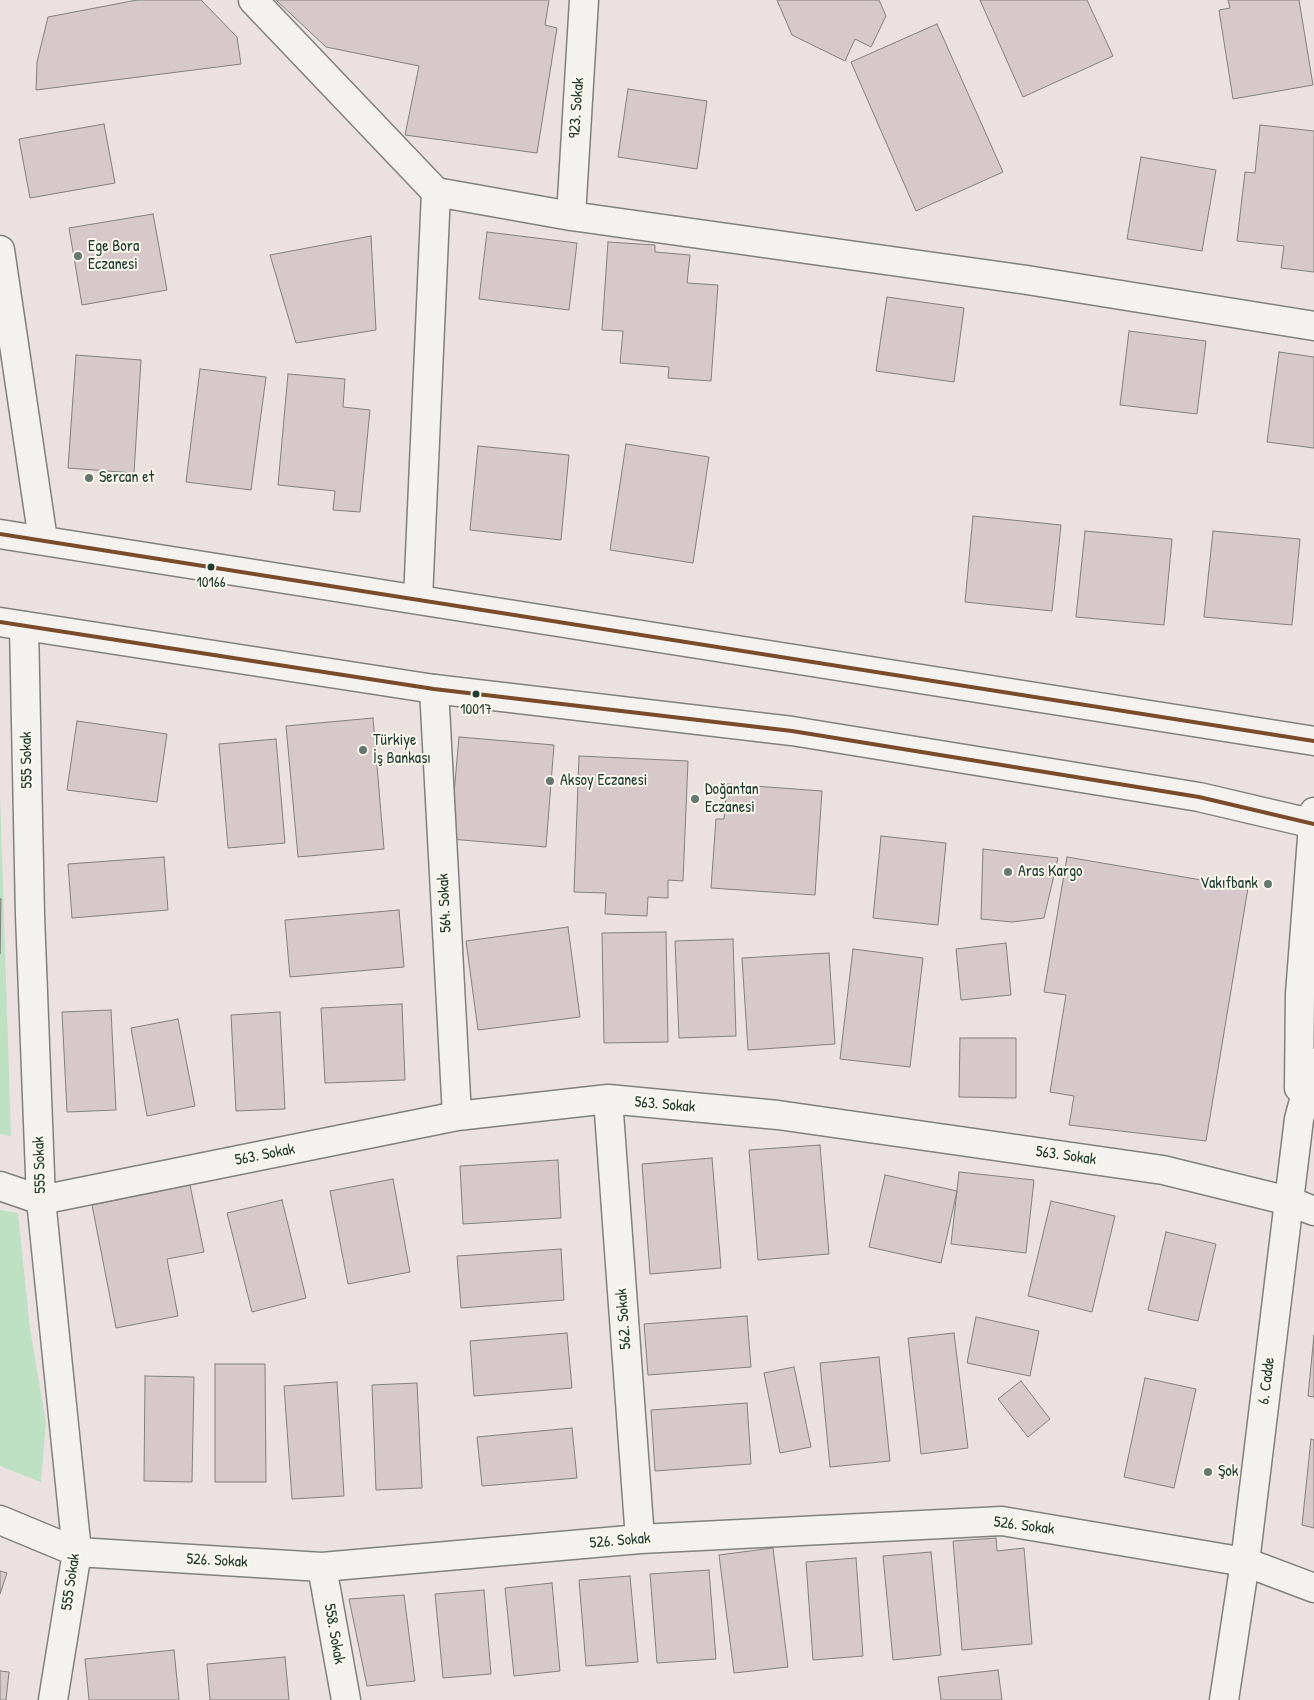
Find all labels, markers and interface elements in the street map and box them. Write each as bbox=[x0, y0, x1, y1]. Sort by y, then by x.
street label: 923. Sokak bbox=[565, 77, 589, 139]
place label: Ege Bora Eczanesi bbox=[88, 237, 139, 275]
marker: Ege Bora Eczanesi bbox=[72, 250, 84, 262]
place label: Sercan et bbox=[99, 468, 154, 488]
marker: Sercan et bbox=[83, 472, 95, 484]
marker: 10166 bbox=[206, 562, 216, 572]
place label: 10166 bbox=[196, 574, 226, 592]
marker: 10017 bbox=[471, 689, 481, 699]
place label: 10017 bbox=[460, 701, 492, 719]
street label: 555 Sokak bbox=[17, 731, 37, 789]
place label: Türkiye İş Bankası bbox=[373, 731, 431, 769]
marker: Türkiye İş Bankası bbox=[357, 744, 369, 756]
place label: Aksoy Eczanesi bbox=[560, 771, 647, 791]
marker: Aksoy Eczanesi bbox=[544, 775, 556, 787]
place label: Doğantan Eczanesi bbox=[705, 780, 759, 818]
marker: Doğantan Eczanesi bbox=[689, 793, 701, 805]
place label: Aras Kargo bbox=[1018, 862, 1082, 882]
marker: Aras Kargo bbox=[1002, 866, 1014, 878]
street label: 564. Sokak bbox=[434, 873, 456, 933]
place label: Vakıfbank bbox=[1200, 874, 1258, 894]
marker: Vakıfbank bbox=[1262, 878, 1274, 890]
street label: 563. Sokak bbox=[634, 1093, 696, 1117]
street label: 555 Sokak bbox=[29, 1136, 51, 1194]
street label: 563. Sokak bbox=[233, 1140, 297, 1170]
street label: 563. Sokak bbox=[1035, 1142, 1097, 1170]
street label: 562. Sokak bbox=[612, 1288, 636, 1350]
street label: 6. Cadde bbox=[1255, 1356, 1279, 1406]
place label: Şok bbox=[1218, 1462, 1238, 1482]
marker: Şok bbox=[1202, 1466, 1214, 1478]
street label: 526. Sokak bbox=[993, 1513, 1055, 1539]
street label: 526. Sokak bbox=[589, 1529, 651, 1553]
street label: 526. Sokak bbox=[186, 1550, 248, 1572]
street label: 555 Sokak bbox=[58, 1552, 84, 1612]
street label: 558. Sokak bbox=[319, 1602, 349, 1666]

